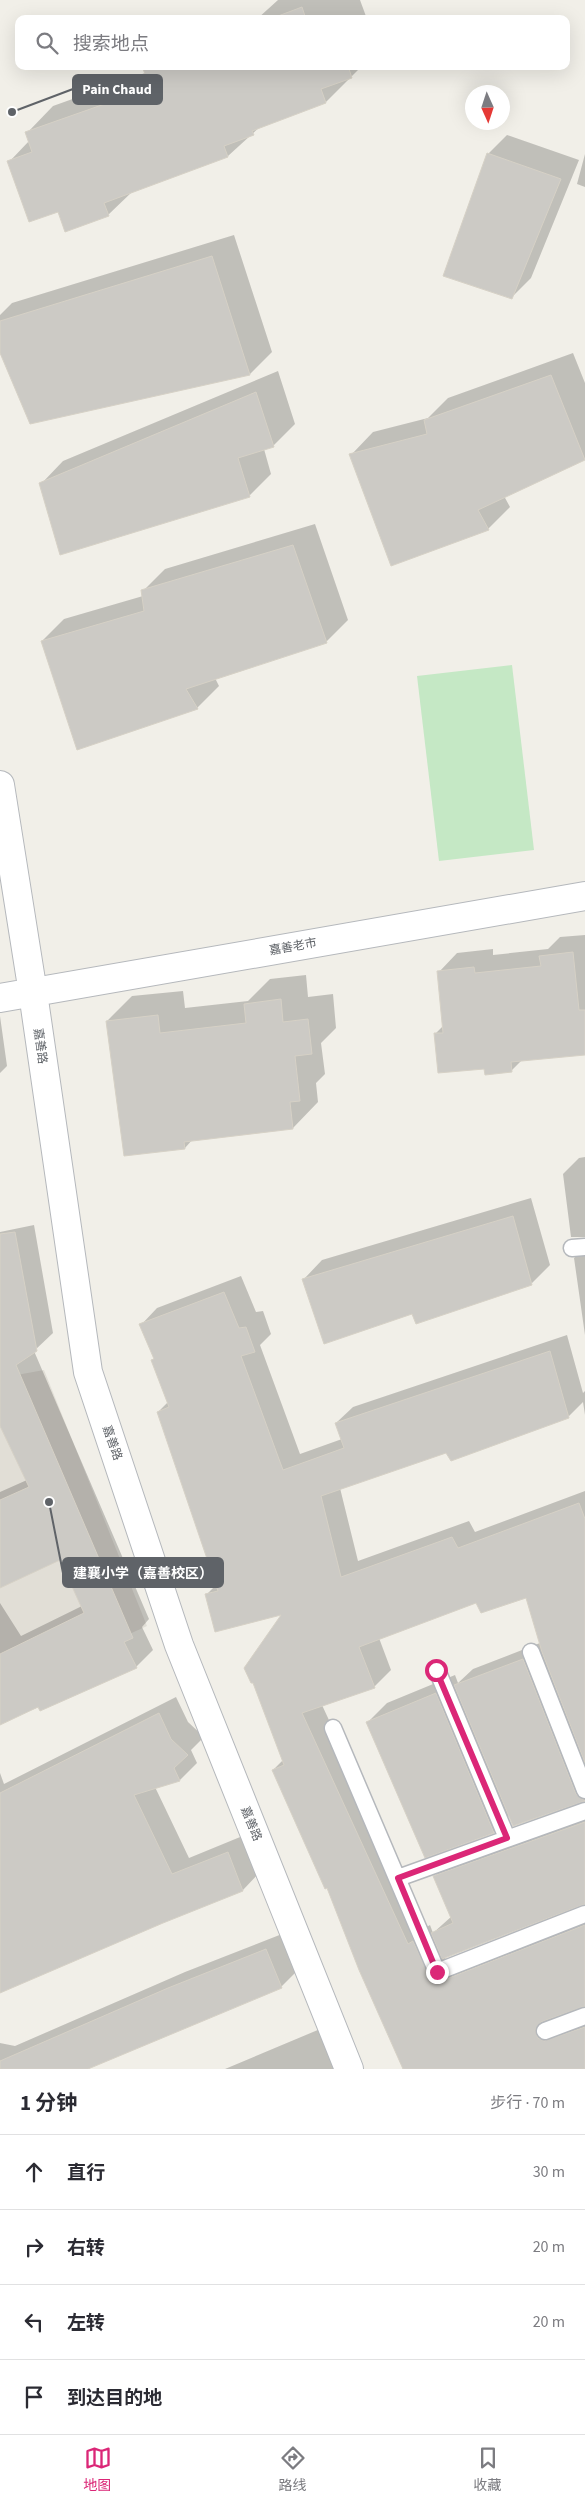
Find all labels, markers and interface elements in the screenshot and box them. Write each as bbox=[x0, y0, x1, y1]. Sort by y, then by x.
search box bbox=[15, 15, 570, 70]
icon: search bbox=[33, 29, 61, 57]
text: 搜索地点 bbox=[73, 31, 149, 58]
callout: Pain Chaud bbox=[73, 75, 162, 104]
text: Pain Chaud bbox=[82, 80, 152, 100]
north arrow bbox=[465, 85, 510, 130]
street label: 嘉善老市 bbox=[268, 934, 318, 960]
street label: 嘉善路 bbox=[29, 1027, 51, 1065]
street label: 嘉善路 bbox=[98, 1423, 126, 1463]
callout: 建襄小学（嘉善校区） bbox=[63, 1558, 223, 1587]
text: 建襄小学（嘉善校区） bbox=[73, 1564, 213, 1584]
route start bbox=[425, 1659, 448, 1682]
street label: 嘉善路 bbox=[236, 1804, 266, 1844]
route end bbox=[426, 1961, 449, 1984]
text: 1 分钟 bbox=[20, 2088, 77, 2118]
text: 步行 · 70 m bbox=[490, 2092, 565, 2114]
icon: ahead bbox=[20, 2158, 48, 2186]
text: 直行 bbox=[67, 2160, 105, 2187]
text: 30 m bbox=[533, 2161, 565, 2183]
icon: right bbox=[20, 2233, 48, 2261]
text: 右转 bbox=[67, 2235, 105, 2262]
text: 20 m bbox=[533, 2236, 565, 2258]
icon: left bbox=[20, 2308, 48, 2336]
text: 左转 bbox=[67, 2310, 105, 2337]
text: 20 m bbox=[533, 2311, 565, 2333]
icon: arrive bbox=[20, 2383, 48, 2411]
text: 到达目的地 bbox=[67, 2385, 162, 2412]
tab: 地图 bbox=[84, 2444, 112, 2496]
tab: 路线 bbox=[279, 2444, 307, 2496]
tab: 收藏 bbox=[474, 2444, 502, 2496]

